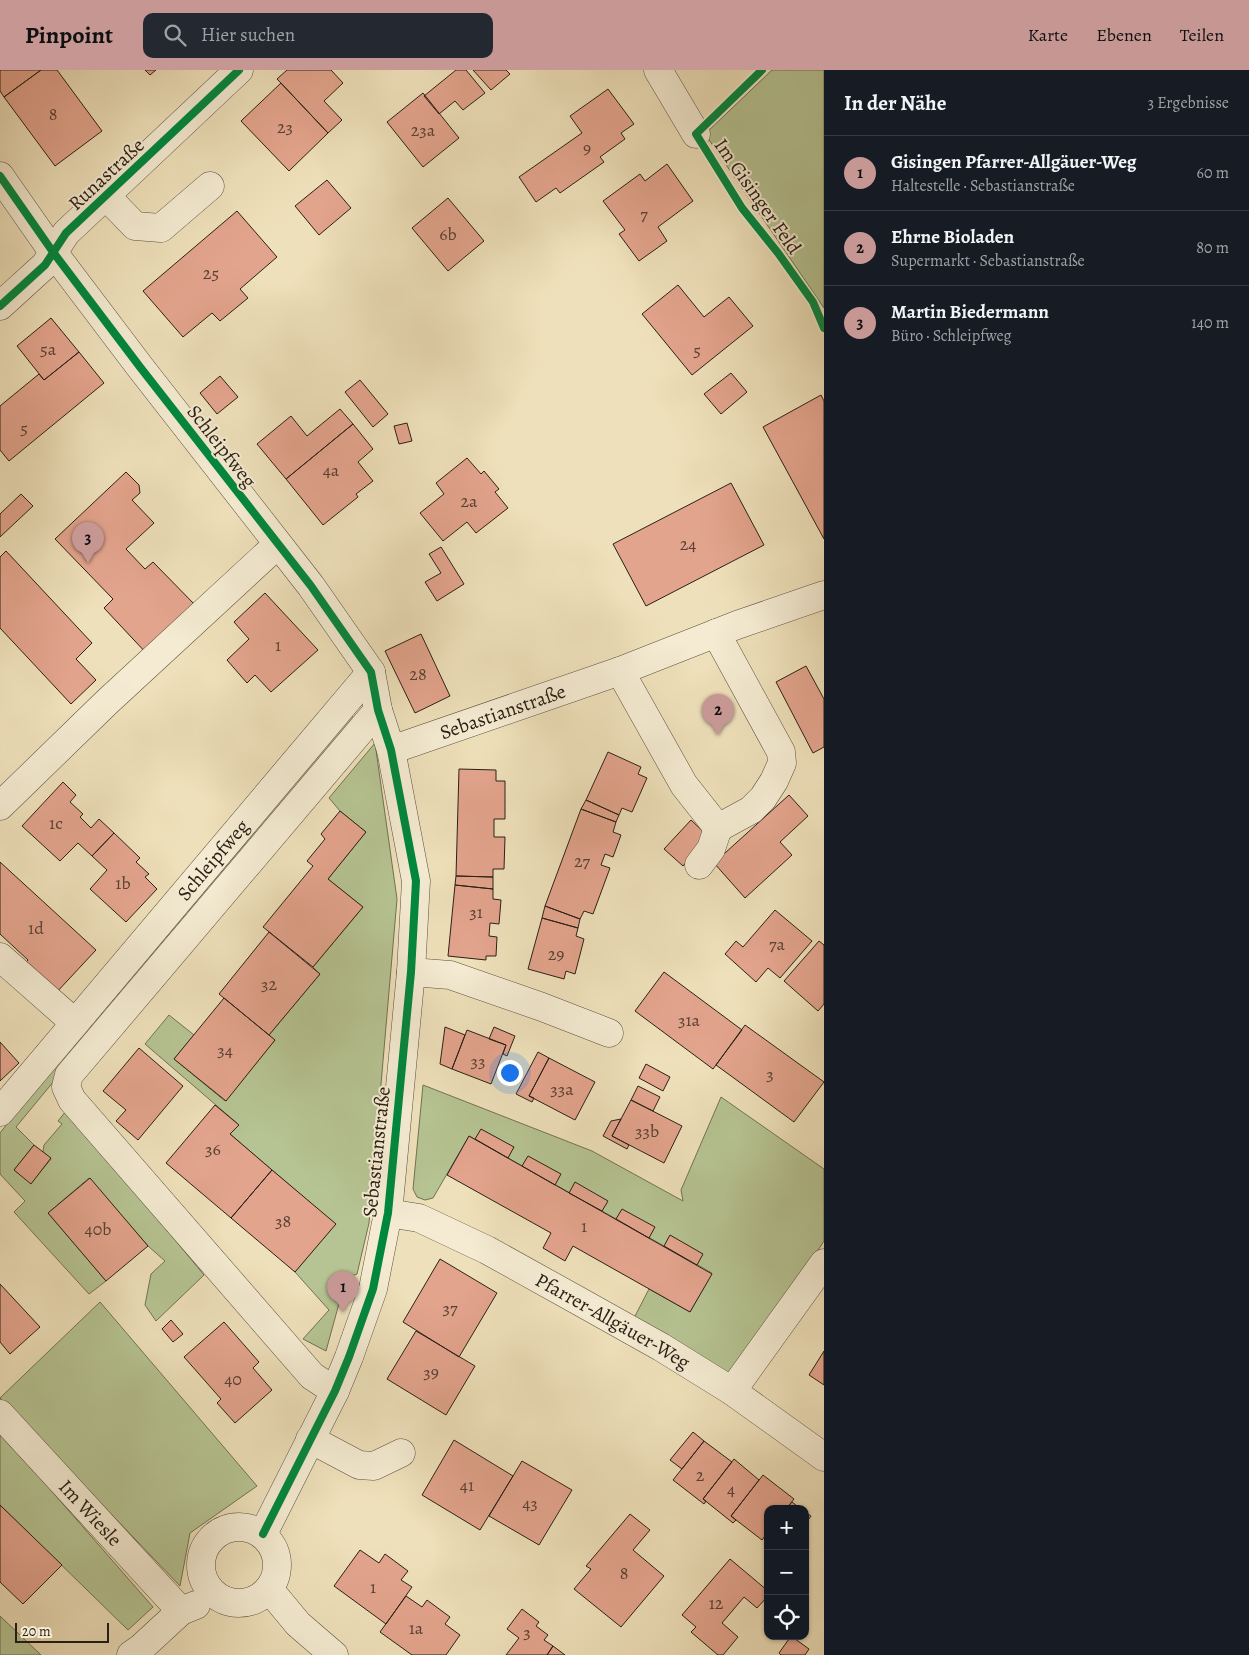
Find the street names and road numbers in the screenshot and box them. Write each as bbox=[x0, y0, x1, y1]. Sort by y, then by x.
street label: Runastraße bbox=[62, 132, 150, 217]
street label: Im Gisinger Feld bbox=[708, 133, 808, 260]
street label: Schleipfweg bbox=[181, 399, 263, 493]
street label: Sebastianstraße bbox=[436, 678, 569, 746]
street label: Schleipfweg bbox=[171, 814, 255, 906]
street label: Sebastianstraße bbox=[356, 1085, 397, 1219]
street label: Pfarrer-Allgäuer-Weg bbox=[530, 1267, 695, 1376]
street label: Im Wiesle bbox=[53, 1474, 128, 1552]

